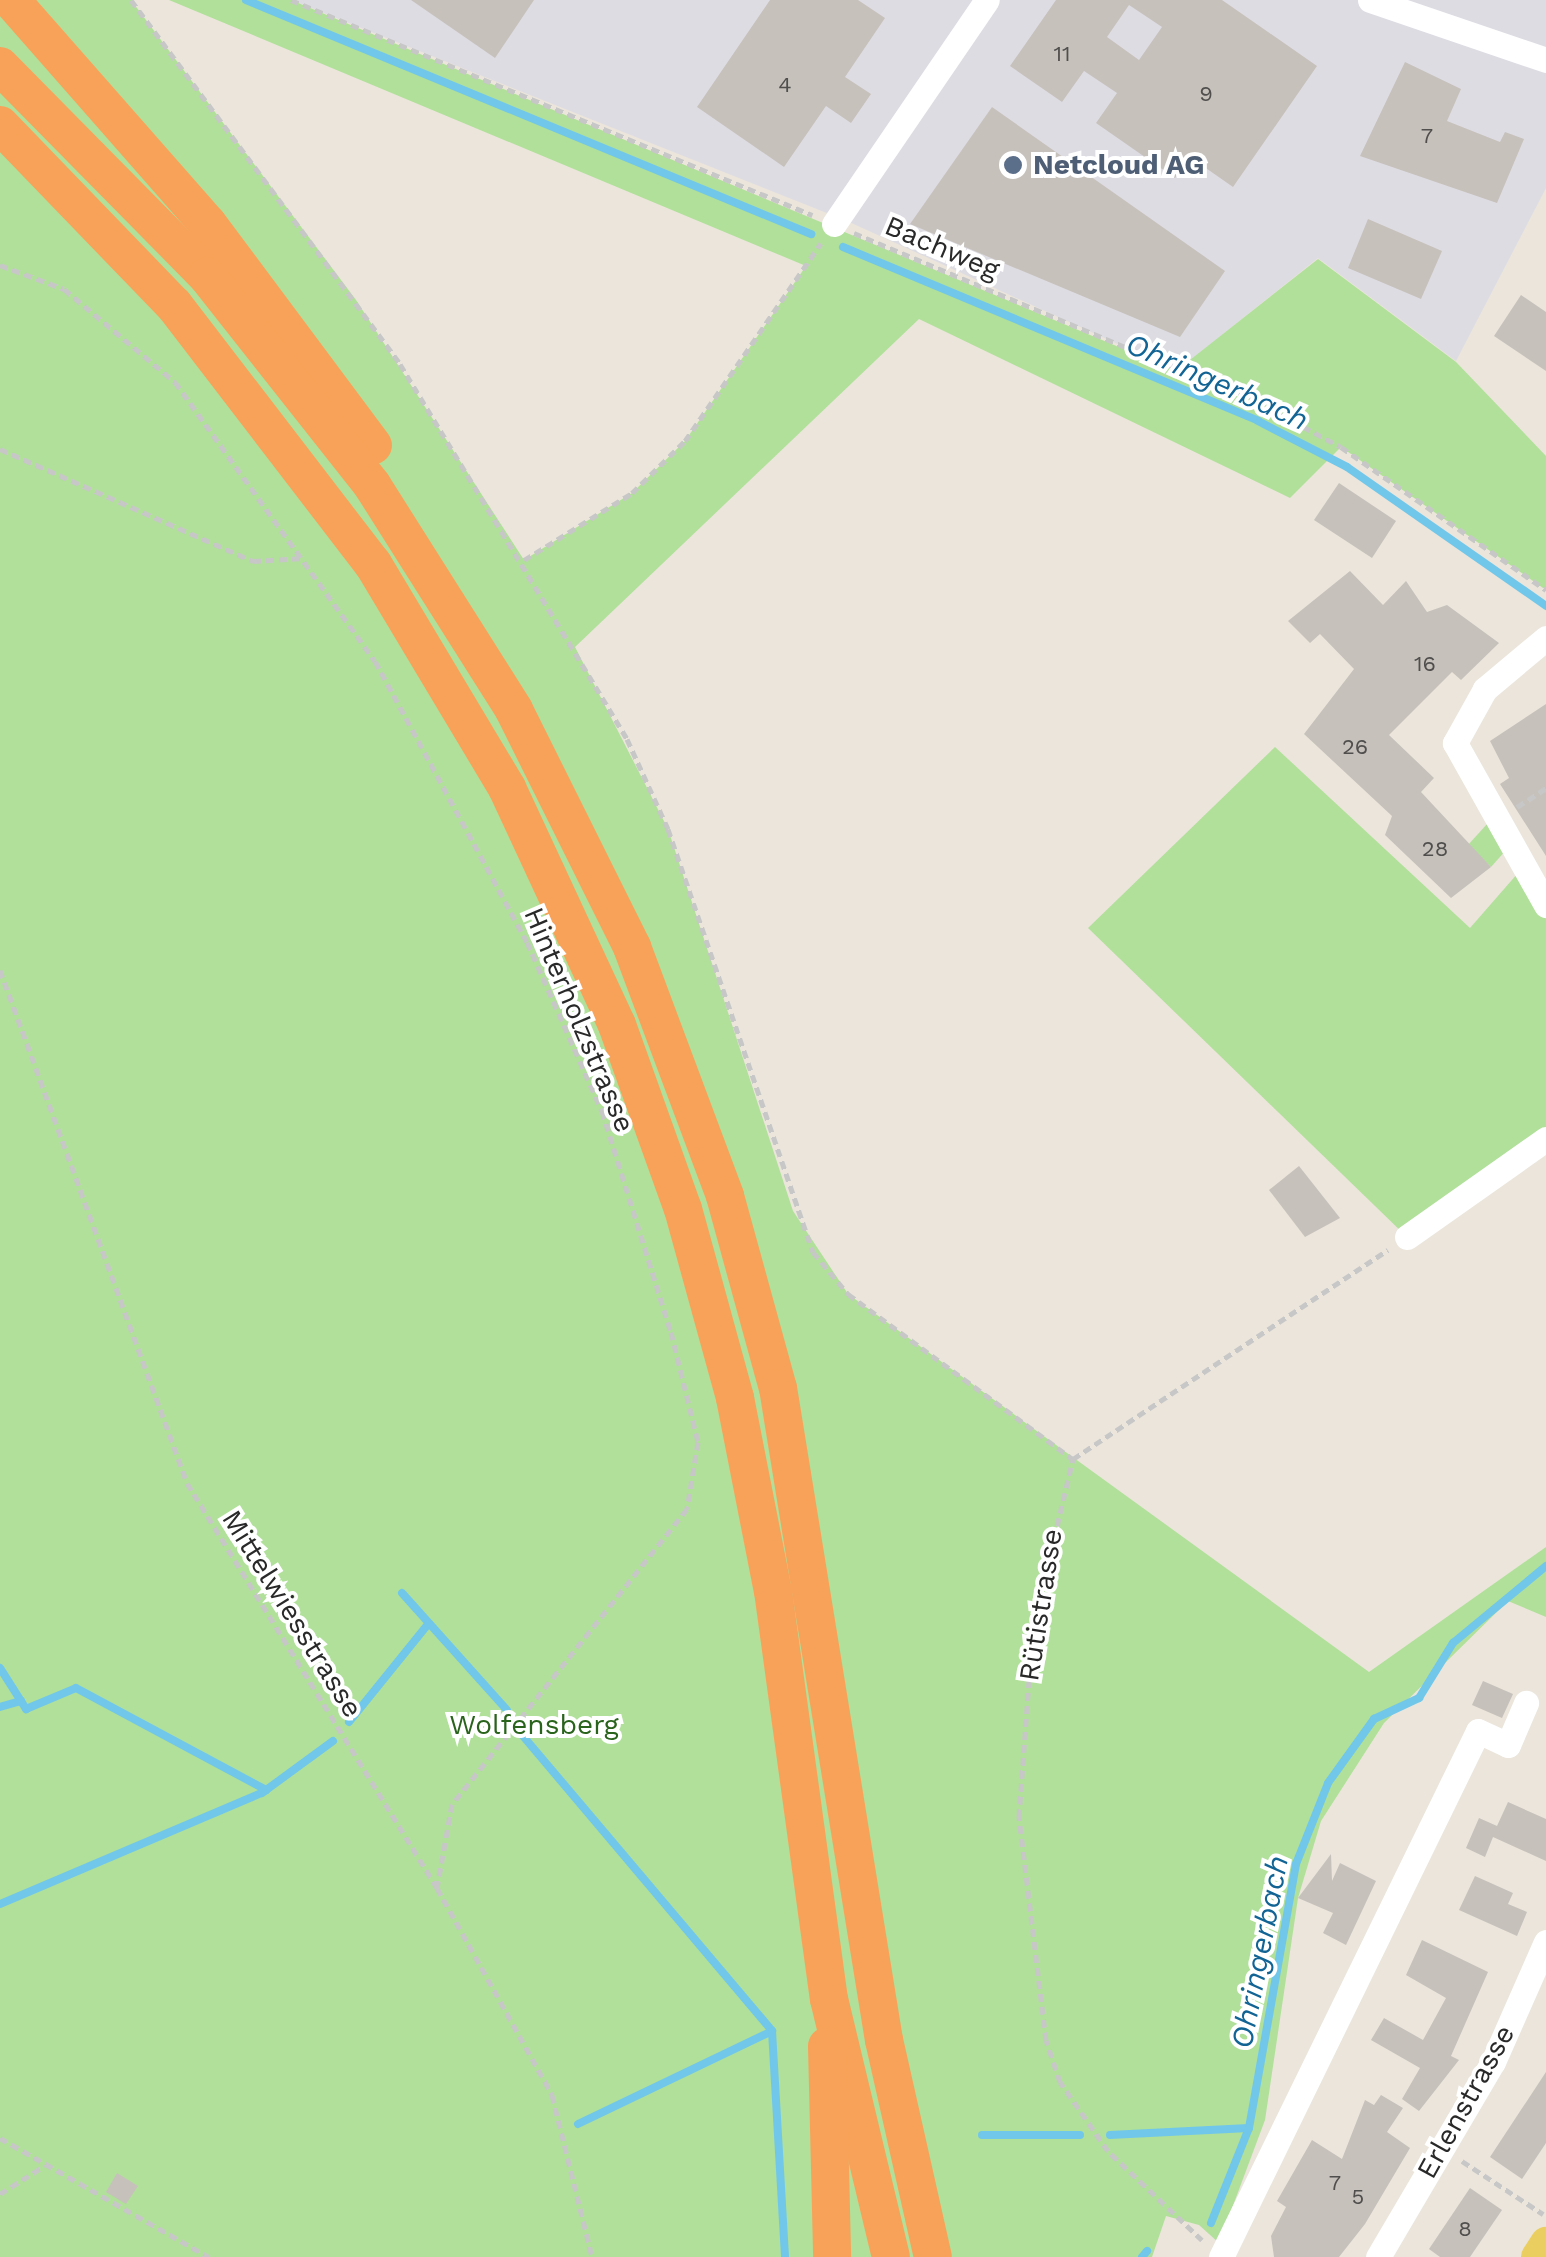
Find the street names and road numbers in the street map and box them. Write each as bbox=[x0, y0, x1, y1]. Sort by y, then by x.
street label: Bachweg bbox=[880, 209, 1004, 287]
street label: Hinterholzstrasse bbox=[516, 902, 642, 1138]
street label: Mittelwiesstrasse bbox=[215, 1504, 369, 1724]
street label: Rütistrasse bbox=[1012, 1526, 1070, 1684]
street label: Erlenstrasse bbox=[1410, 2019, 1522, 2185]

